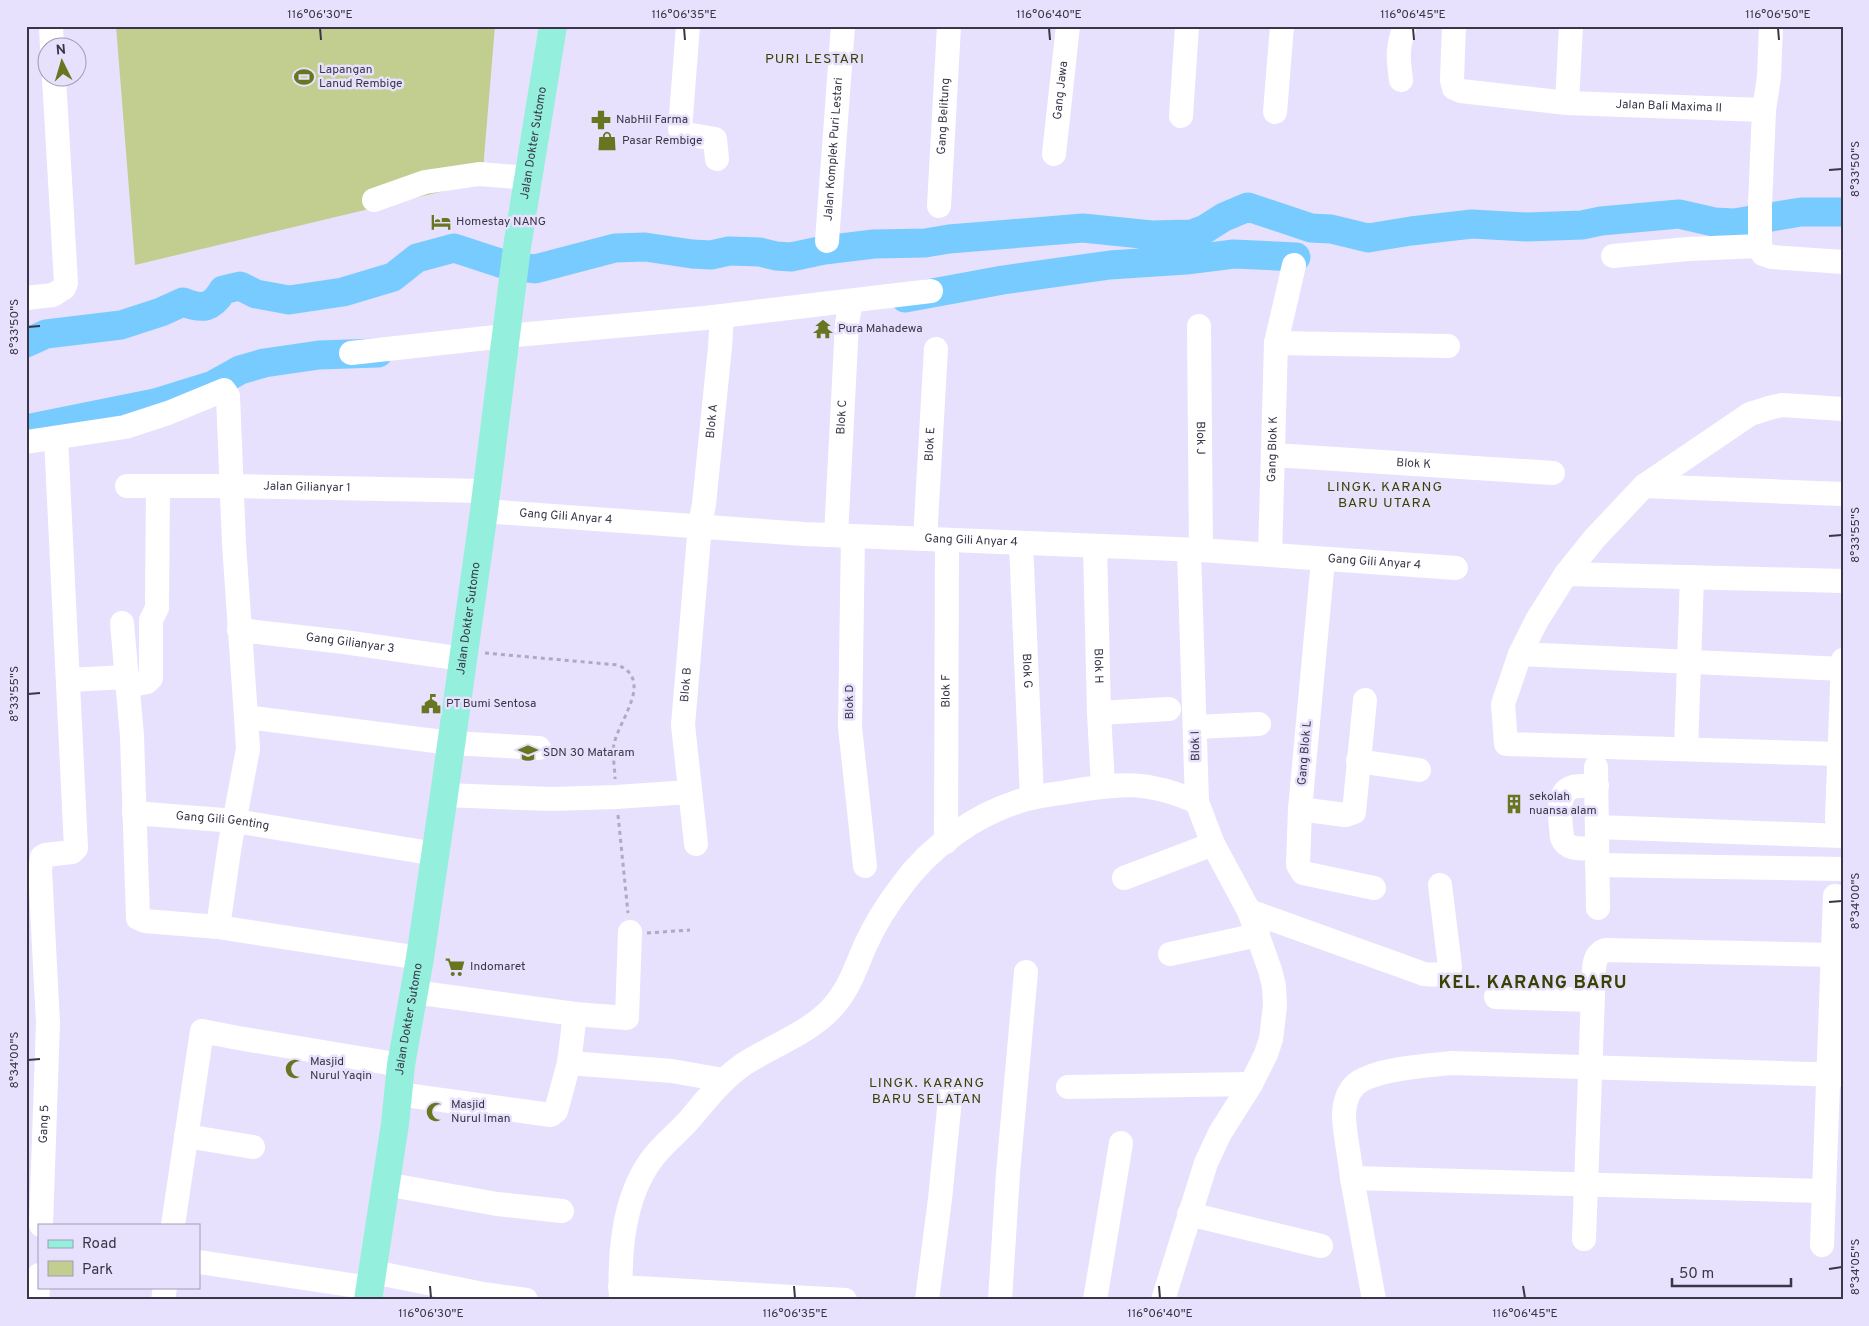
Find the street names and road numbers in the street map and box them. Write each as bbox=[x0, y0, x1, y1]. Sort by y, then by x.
street label: Gang Jawa bbox=[1050, 60, 1072, 120]
street label: Jalan Komplek Puri Lestari bbox=[820, 77, 847, 222]
street label: Gang Belitung bbox=[934, 77, 954, 155]
street label: Jalan Dokter Sutomo bbox=[517, 85, 551, 200]
street label: Jalan Bali Maxima II bbox=[1615, 97, 1722, 117]
street label: Blok C bbox=[833, 399, 851, 435]
street label: Blok A bbox=[703, 403, 722, 439]
street label: Gang Blok K bbox=[1264, 416, 1282, 482]
street label: Blok J bbox=[1192, 421, 1208, 455]
street label: Blok E bbox=[922, 427, 939, 462]
street label: Blok K bbox=[1396, 455, 1432, 473]
street label: Jalan Gilianyar 1 bbox=[263, 479, 351, 496]
street label: Gang Gili Anyar 4 bbox=[519, 506, 613, 528]
street label: Gang Gili Anyar 4 bbox=[924, 531, 1018, 551]
street label: Gang Gili Anyar 4 bbox=[1327, 551, 1422, 574]
street label: Jalan Dokter Sutomo bbox=[453, 561, 485, 676]
street label: Gang Gilianyar 3 bbox=[305, 630, 396, 657]
street label: Blok H bbox=[1089, 648, 1106, 684]
street label: Blok G bbox=[1018, 653, 1035, 689]
street label: Blok B bbox=[677, 667, 696, 703]
street label: Blok F bbox=[938, 674, 955, 708]
street label: Blok D bbox=[842, 684, 858, 720]
street label: Gang Blok L bbox=[1294, 720, 1316, 786]
street label: Blok I bbox=[1188, 731, 1204, 761]
street label: Gang Gili Genting bbox=[175, 808, 271, 835]
street label: Jalan Dokter Sutomo bbox=[392, 961, 427, 1076]
street label: Gang 5 bbox=[36, 1104, 53, 1144]

